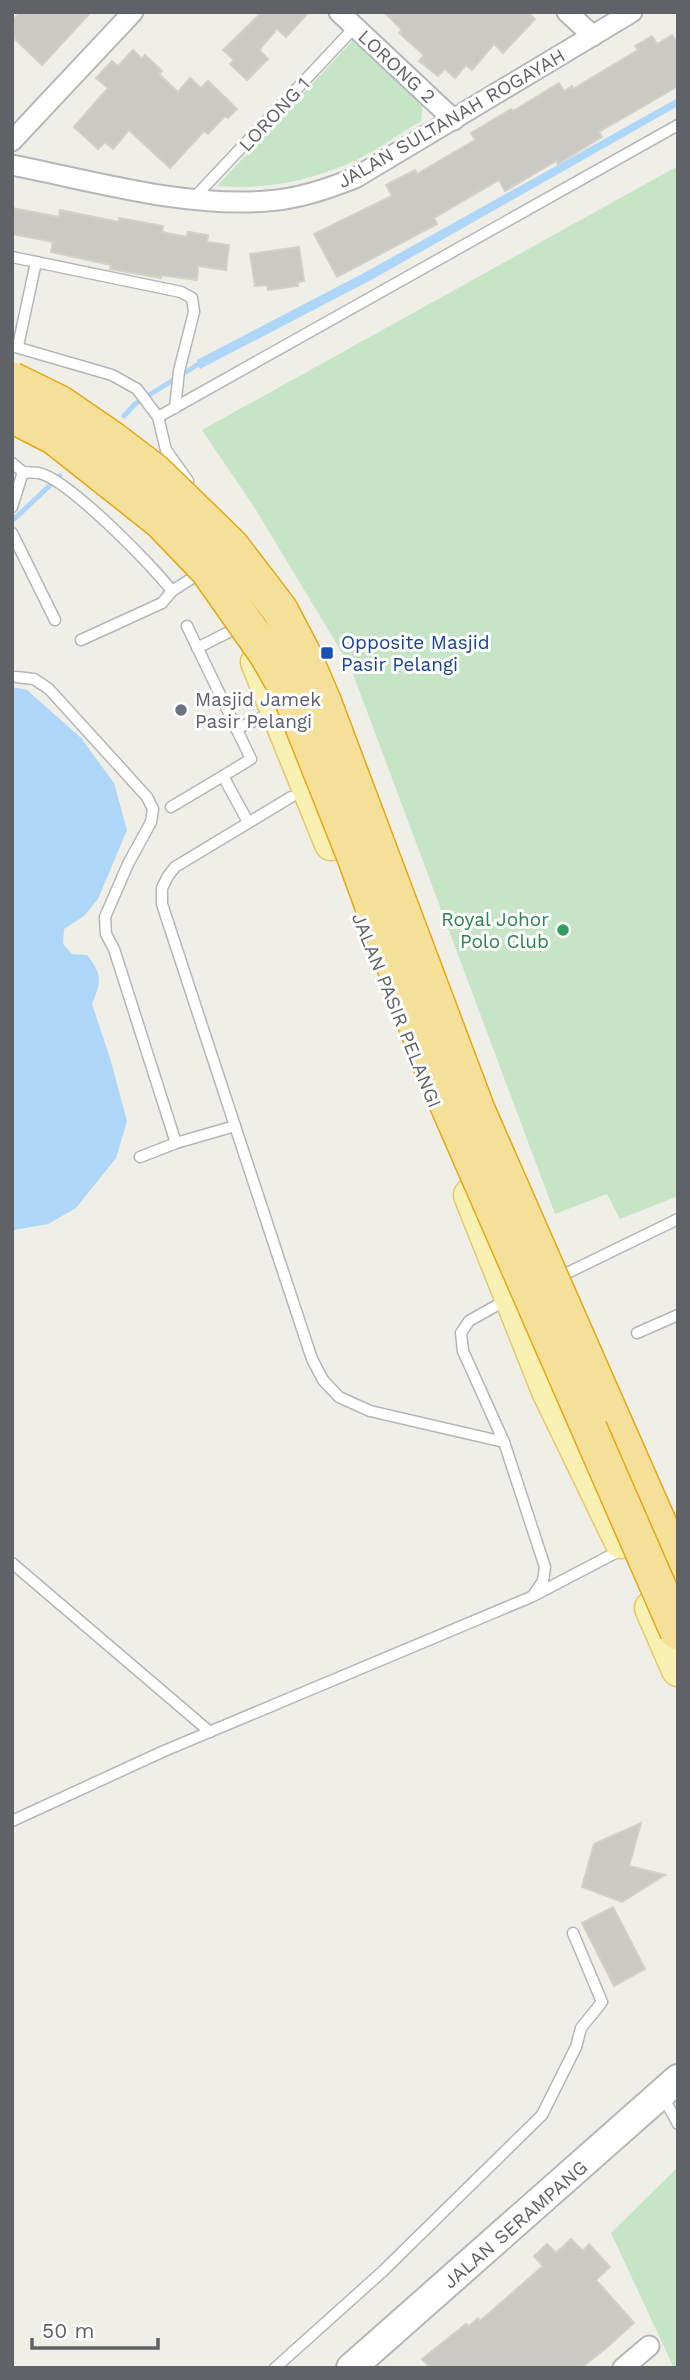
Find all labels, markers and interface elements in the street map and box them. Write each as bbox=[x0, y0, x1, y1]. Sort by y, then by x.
street label: LORONG 2 bbox=[353, 25, 440, 108]
street label: JALAN SULTANAH ROGAYAH bbox=[333, 44, 569, 193]
street label: LORONG 1 bbox=[234, 72, 315, 156]
place label: Opposite Masjid Pasir Pelangi bbox=[341, 631, 490, 676]
marker: Opposite Masjid Pasir Pelangi bbox=[319, 645, 335, 661]
place label: Masjid Jamek Pasir Pelangi bbox=[195, 688, 321, 733]
marker: Masjid Jamek Pasir Pelangi bbox=[173, 702, 189, 718]
place label: Royal Johor Polo Club bbox=[441, 908, 549, 953]
street label: JALAN PASIR PELANGI bbox=[347, 909, 446, 1111]
marker: Royal Johor Polo Club bbox=[555, 922, 571, 938]
street label: JALAN SERAMPANG bbox=[438, 2155, 592, 2293]
scale bar bbox=[32, 2306, 158, 2350]
text: 50 m bbox=[42, 2318, 94, 2343]

